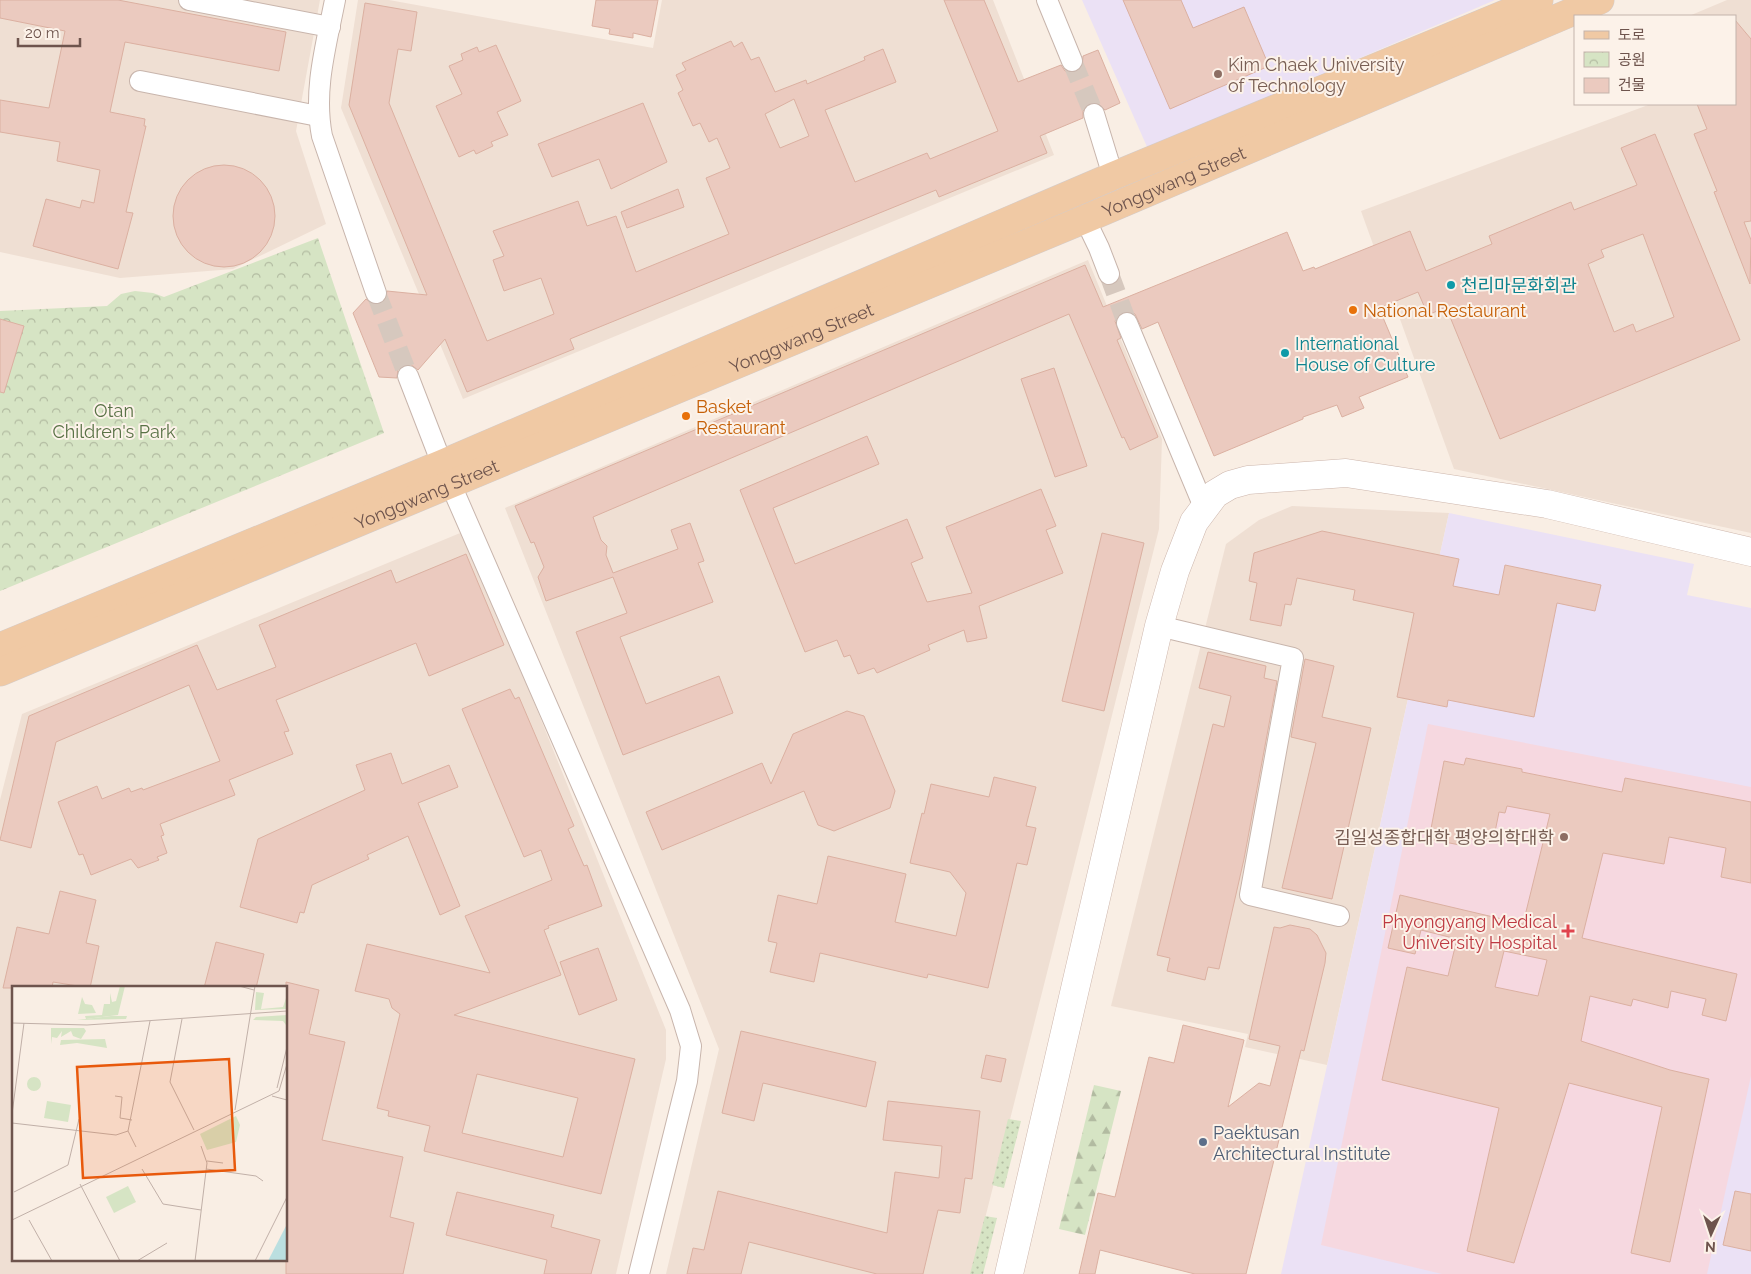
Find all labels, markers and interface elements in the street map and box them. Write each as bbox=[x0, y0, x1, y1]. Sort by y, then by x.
scale bar bbox=[18, 15, 80, 47]
legend bbox=[1574, 15, 1736, 105]
text: 20 m bbox=[25, 24, 60, 42]
text: 도로 bbox=[1618, 26, 1646, 44]
text: 공원 bbox=[1618, 51, 1646, 69]
place label: Kim Chaek University of Technology bbox=[1228, 54, 1405, 96]
marker: Kim Chaek University of Technology bbox=[1212, 68, 1224, 80]
text: 건물 bbox=[1618, 76, 1646, 94]
street label: Yonggwang Street bbox=[1099, 142, 1248, 221]
place label: 천리마문화회관 bbox=[1461, 275, 1577, 296]
marker: 천리마문화회관 bbox=[1445, 279, 1457, 291]
street label: Yonggwang Street bbox=[726, 298, 876, 377]
place label: National Restaurant bbox=[1363, 300, 1526, 321]
marker: National Restaurant bbox=[1347, 304, 1359, 316]
place label: International House of Culture bbox=[1295, 333, 1436, 375]
marker: International House of Culture bbox=[1279, 347, 1291, 359]
place label: Basket Restaurant bbox=[696, 396, 786, 438]
park label: Otan Children's Park bbox=[52, 400, 176, 442]
marker: Basket Restaurant bbox=[680, 410, 692, 422]
street label: Yonggwang Street bbox=[351, 455, 501, 533]
place label: 김일성종합대학 평양의학대학 bbox=[1334, 827, 1554, 848]
marker: 김일성종합대학 평양의학대학 bbox=[1558, 831, 1570, 843]
place label: Phyongyang Medical University Hospital bbox=[1382, 911, 1557, 953]
marker: Phyongyang Medical University Hospital bbox=[1561, 924, 1575, 938]
inset map bbox=[12, 986, 288, 1262]
place label: Paektusan Architectural Institute bbox=[1213, 1122, 1391, 1164]
marker: Paektusan Architectural Institute bbox=[1197, 1136, 1209, 1148]
north arrow bbox=[1686, 1209, 1736, 1259]
text: N bbox=[1705, 1239, 1716, 1255]

